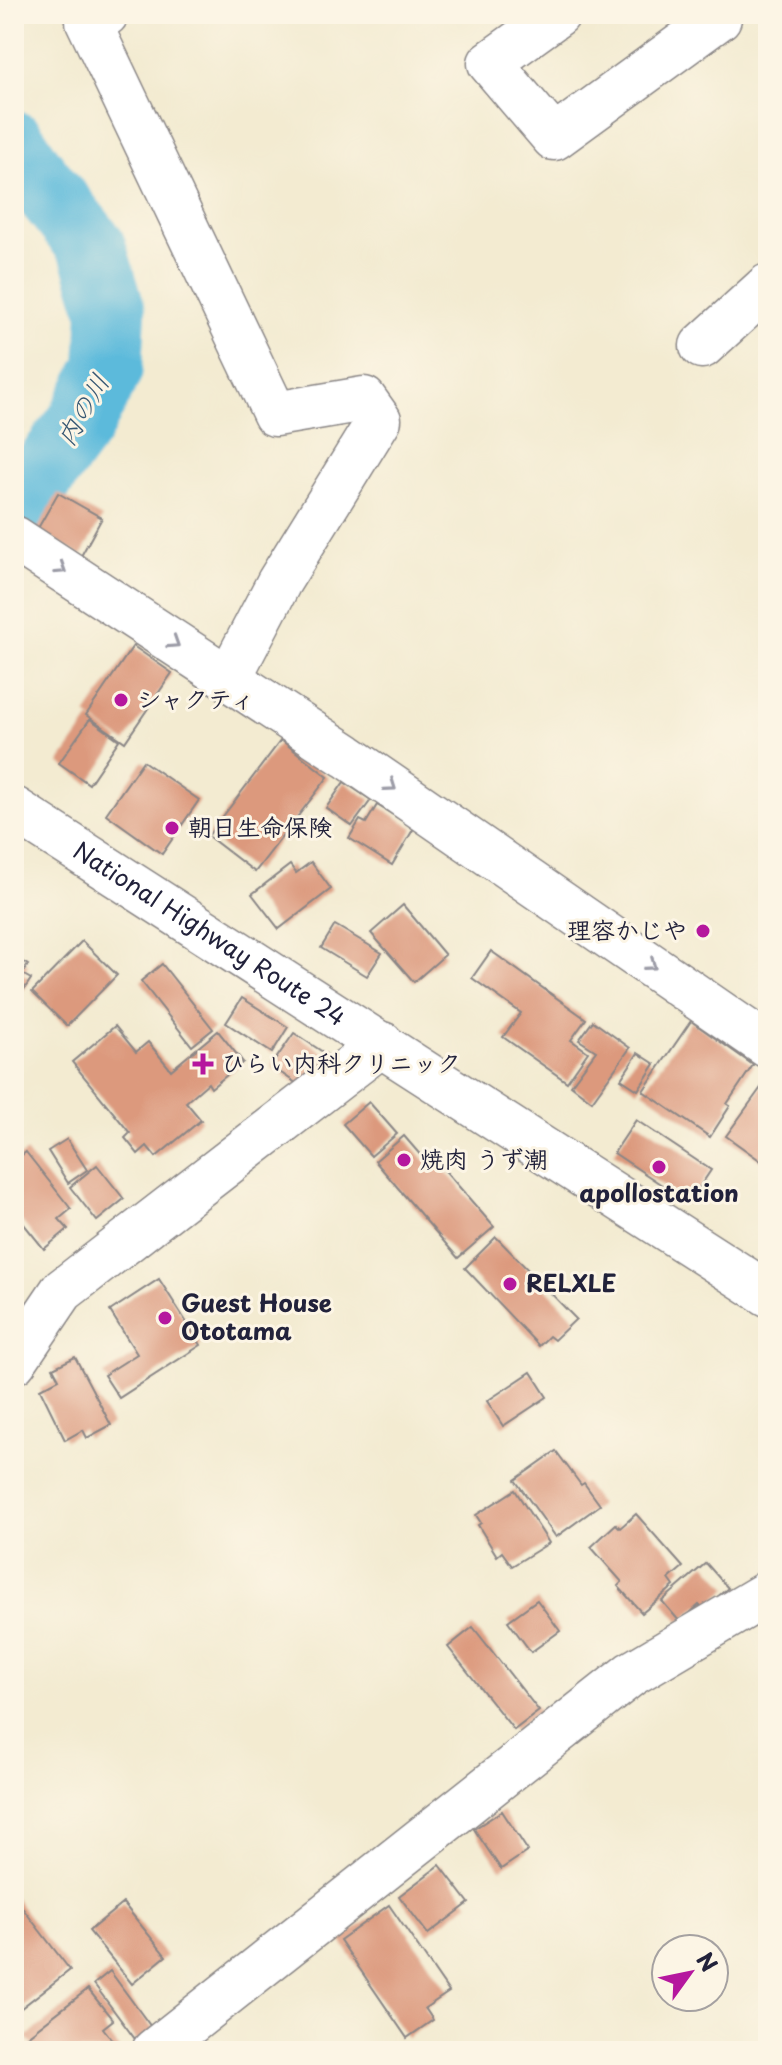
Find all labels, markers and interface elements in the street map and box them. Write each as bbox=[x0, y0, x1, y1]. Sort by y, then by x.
water label: 内の川 bbox=[45, 366, 118, 453]
one-way arrow bbox=[53, 559, 67, 574]
one-way arrow bbox=[165, 633, 180, 648]
place label: シャクティ bbox=[137, 680, 255, 716]
marker: シャクティ bbox=[112, 691, 130, 709]
one-way arrow bbox=[383, 776, 397, 791]
place label: 朝日生命保険 bbox=[188, 808, 332, 844]
marker: 朝日生命保険 bbox=[163, 819, 181, 837]
street label: National Highway Route 24 bbox=[67, 832, 354, 1034]
place label: 理容かじや bbox=[567, 911, 687, 947]
marker: 理容かじや bbox=[694, 922, 712, 940]
one-way arrow bbox=[643, 955, 657, 970]
place label: ひらい内科クリニック bbox=[221, 1044, 461, 1080]
marker: ひらい内科クリニック bbox=[192, 1053, 214, 1075]
place label: 焼肉 うず潮 bbox=[420, 1140, 548, 1176]
marker: 焼肉 うず潮 bbox=[395, 1151, 413, 1169]
marker: apollostation bbox=[650, 1158, 668, 1176]
place label: apollostation bbox=[579, 1174, 739, 1210]
place label: RELXLE bbox=[526, 1264, 617, 1300]
marker: RELXLE bbox=[501, 1275, 519, 1293]
place label: Guest House Ototama bbox=[181, 1284, 332, 1348]
marker: Guest House Ototama bbox=[156, 1309, 174, 1327]
north arrow bbox=[650, 1933, 730, 2013]
text: N bbox=[689, 1945, 727, 1978]

